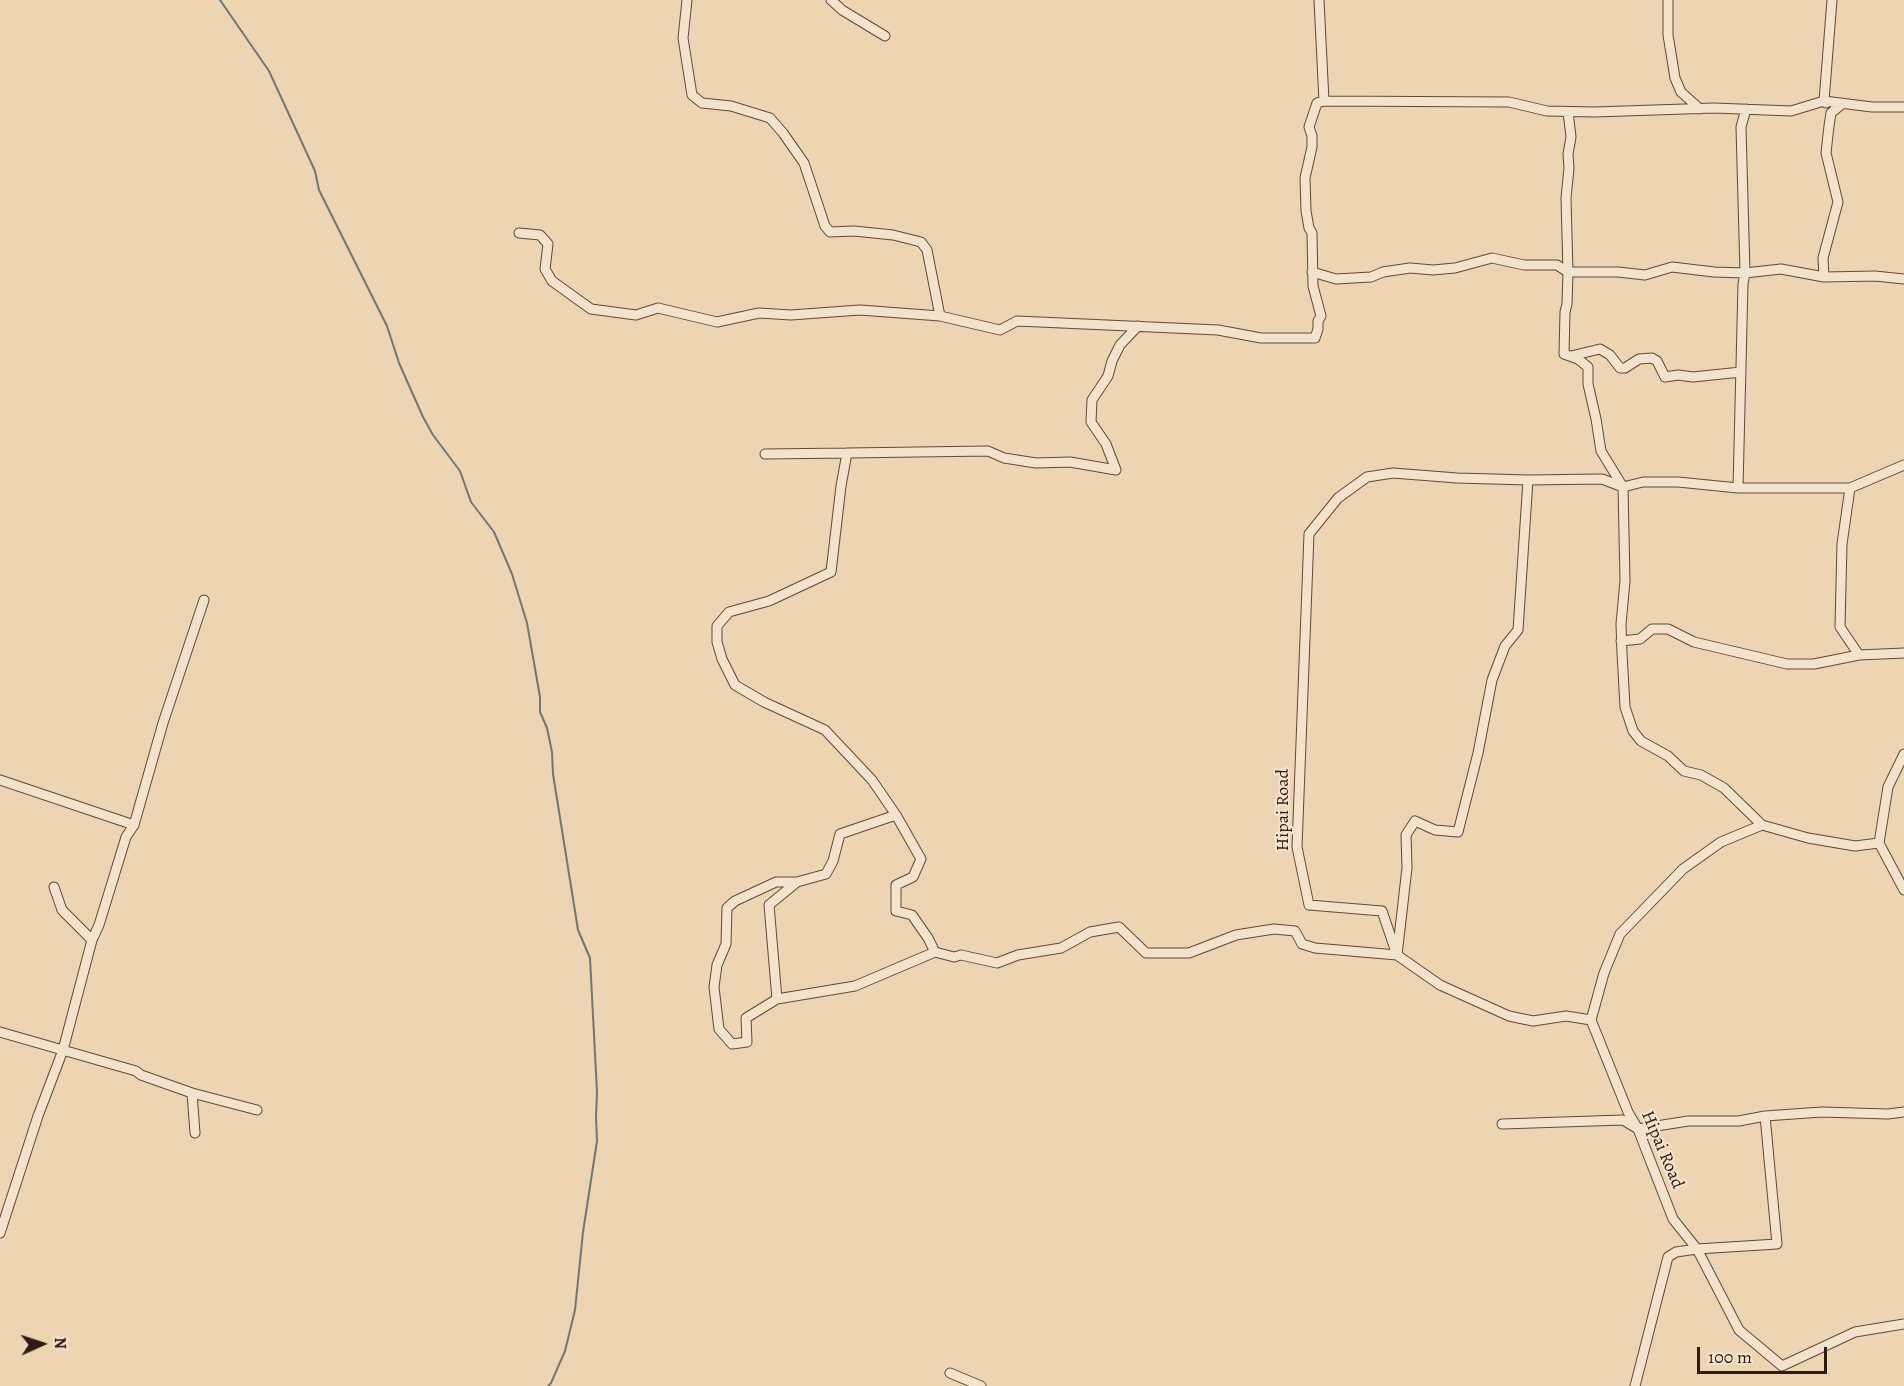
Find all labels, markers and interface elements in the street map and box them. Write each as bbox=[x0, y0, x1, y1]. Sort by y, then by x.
street label: Hipai Road bbox=[1273, 769, 1295, 851]
street label: Hipai Road bbox=[1636, 1108, 1688, 1192]
north arrow bbox=[12, 1314, 72, 1374]
scale bar bbox=[1700, 1335, 1830, 1373]
text: N bbox=[49, 1337, 71, 1349]
text: 100 m bbox=[1708, 1345, 1752, 1369]

